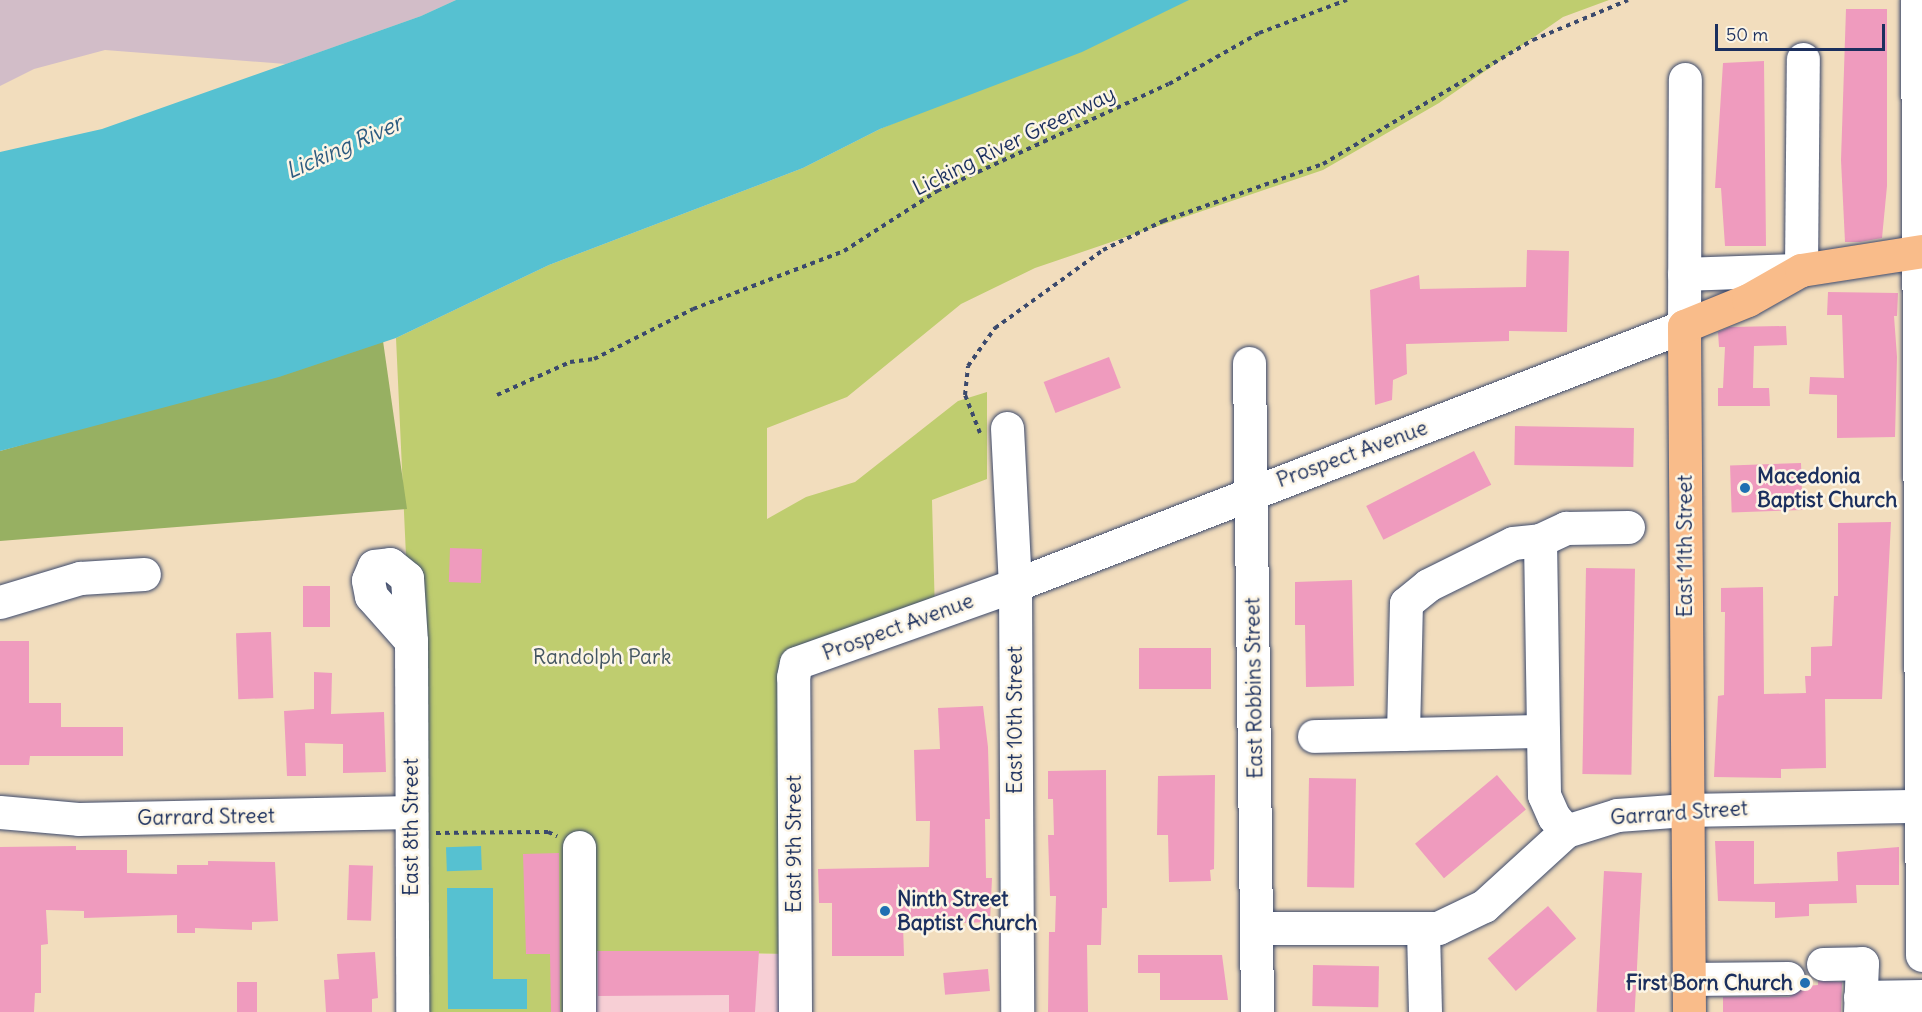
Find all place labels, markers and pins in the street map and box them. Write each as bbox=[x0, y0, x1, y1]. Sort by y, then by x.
place label: Macedonia Baptist Church bbox=[1757, 463, 1897, 513]
marker: Macedonia Baptist Church bbox=[1738, 481, 1752, 495]
place label: Ninth Street Baptist Church bbox=[897, 886, 1037, 936]
marker: Ninth Street Baptist Church bbox=[878, 904, 892, 918]
place label: First Born Church bbox=[1626, 970, 1793, 996]
marker: First Born Church bbox=[1798, 976, 1812, 990]

